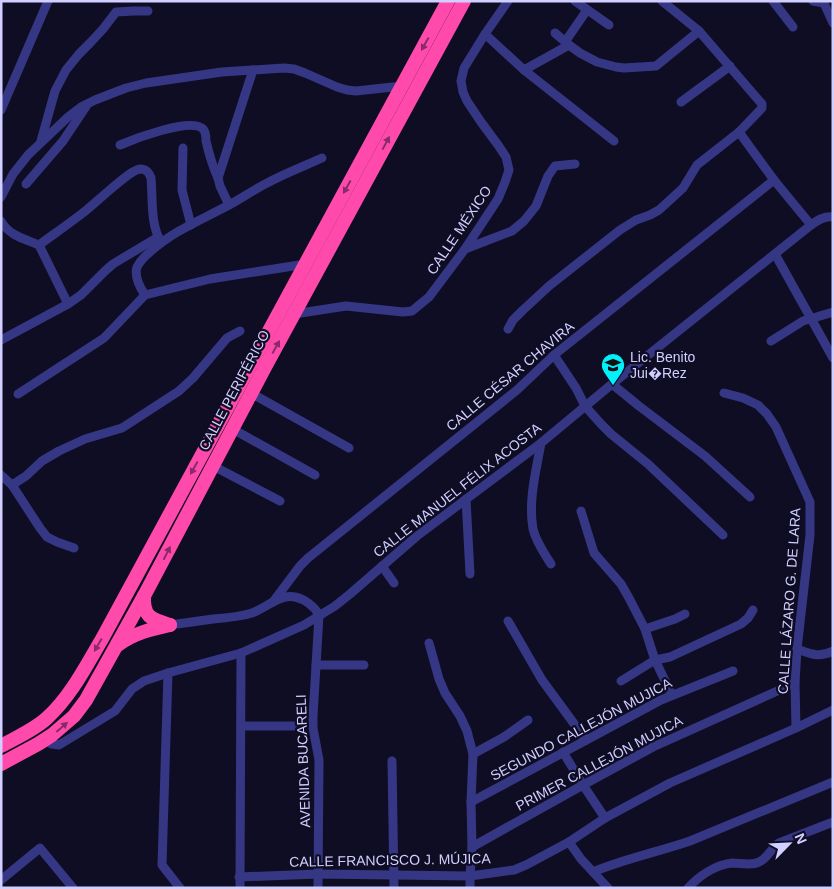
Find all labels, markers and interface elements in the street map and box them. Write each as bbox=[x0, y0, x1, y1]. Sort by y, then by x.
one-way arrow bbox=[421, 37, 429, 51]
one-way arrow bbox=[382, 136, 390, 150]
one-way arrow bbox=[343, 180, 352, 193]
street label: CALLE MÉXICO bbox=[423, 183, 495, 277]
street label: CALLE CÉSAR CHAVIRA bbox=[443, 318, 578, 434]
street label: CALLE PERIFÉRICO bbox=[196, 327, 273, 453]
one-way arrow bbox=[271, 341, 280, 354]
place label: Lic. Benito Jui�Rez bbox=[630, 349, 696, 381]
school or university icon: Lic. Benito Jui�Rez bbox=[600, 352, 626, 386]
street label: CALLE MANUEL FÉLIX ACOSTA bbox=[370, 419, 545, 560]
one-way arrow bbox=[190, 461, 199, 475]
street label: CALLE LÁZARO G. DE LARA bbox=[775, 507, 804, 695]
one-way arrow bbox=[162, 546, 171, 560]
one-way arrow bbox=[94, 638, 102, 653]
street label: SEGUNDO CALLEJÓN MUJICA bbox=[488, 674, 675, 784]
street label: AVENIDA BUCARELI bbox=[293, 694, 313, 828]
street label: PRIMER CALLEJÓN MUJICA bbox=[513, 712, 686, 814]
one-way arrow bbox=[56, 722, 68, 733]
north arrow bbox=[764, 819, 814, 869]
text: N bbox=[792, 831, 810, 847]
street label: CALLE FRANCISCO J. MÚJICA bbox=[289, 850, 492, 870]

